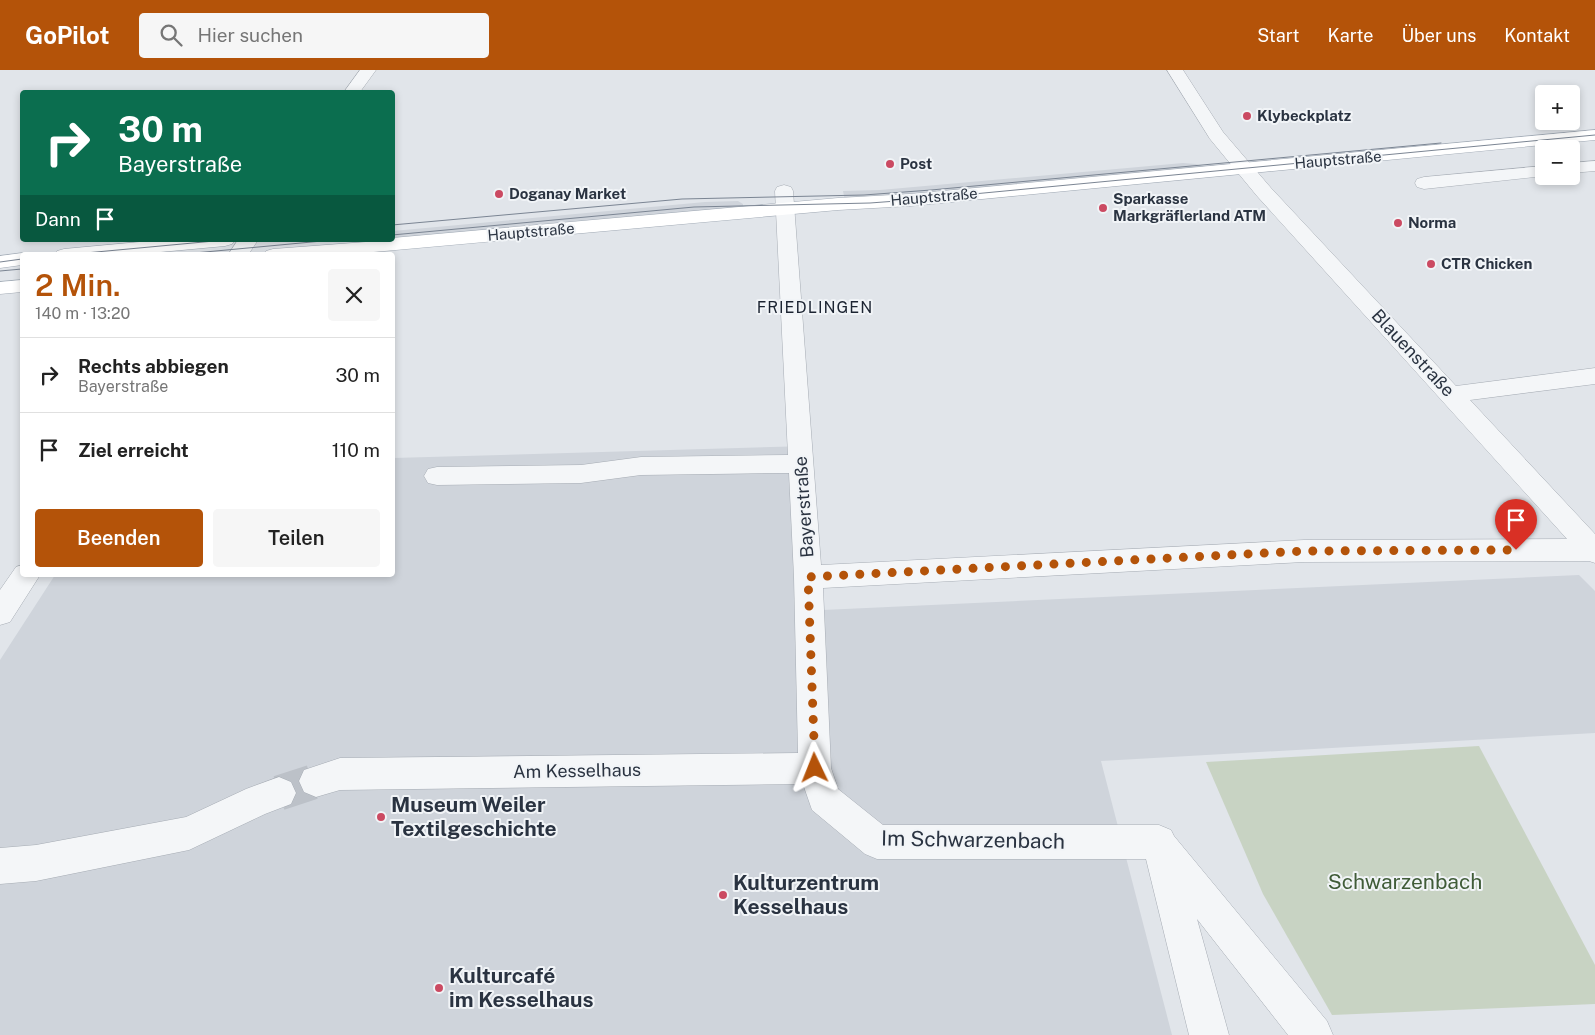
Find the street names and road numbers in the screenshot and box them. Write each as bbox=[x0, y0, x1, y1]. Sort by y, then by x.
street label: Hauptstraße bbox=[1294, 147, 1382, 172]
street label: Hauptstraße bbox=[890, 184, 978, 209]
street label: Hauptstraße bbox=[487, 219, 575, 244]
street label: Blauenstraße bbox=[1368, 305, 1459, 401]
street label: Bayerstraße bbox=[789, 456, 818, 559]
street label: Am Kesselhaus bbox=[513, 759, 641, 782]
street label: Im Schwarzenbach bbox=[881, 825, 1065, 854]

